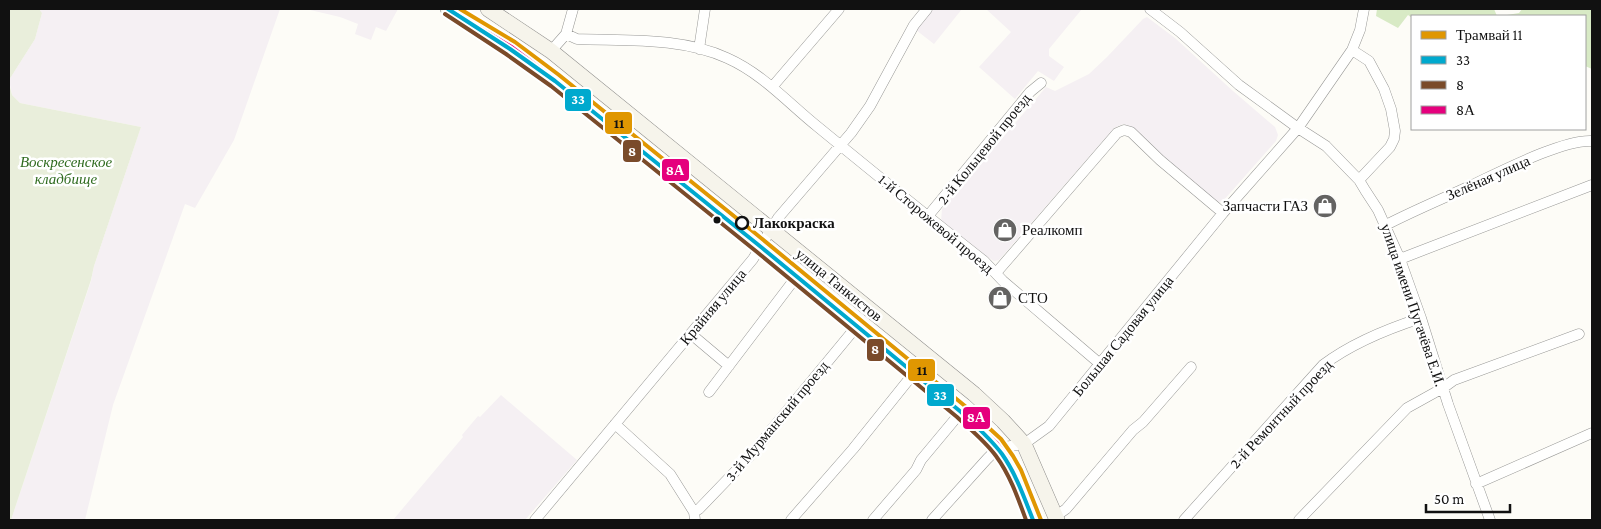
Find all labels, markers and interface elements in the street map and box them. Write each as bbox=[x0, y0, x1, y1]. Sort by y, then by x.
legend bbox=[1411, 15, 1586, 130]
text: Трамвай 11 bbox=[1456, 27, 1523, 43]
text: 33 bbox=[1456, 52, 1470, 68]
text: 8 bbox=[1456, 77, 1464, 93]
line badge: 33 bbox=[564, 88, 592, 112]
street label: 2-й Кольцевой проезд bbox=[934, 90, 1034, 208]
text: 33 bbox=[571, 91, 585, 107]
text: 8А bbox=[1456, 102, 1475, 118]
line badge: 11 bbox=[604, 111, 633, 135]
text: 11 bbox=[614, 115, 624, 131]
line badge: 8 bbox=[622, 139, 642, 163]
text: 8 bbox=[628, 143, 636, 159]
street label: Зелёная улица bbox=[1444, 152, 1533, 204]
park label: Воскресенское кладбище bbox=[20, 154, 112, 187]
line badge: 8А bbox=[661, 158, 690, 182]
text: 8А bbox=[666, 162, 685, 178]
street label: 1-й Сторожевой проезд bbox=[875, 171, 997, 277]
shop icon: Запчасти ГАЗ bbox=[1312, 193, 1338, 219]
place label: Запчасти ГАЗ bbox=[1223, 198, 1308, 214]
unlabelled marker bbox=[712, 215, 722, 225]
place label: Лакокраска bbox=[753, 215, 835, 231]
marker: Лакокраска bbox=[735, 216, 749, 230]
shop icon: Реалкомп bbox=[992, 217, 1018, 243]
place label: Реалкомп bbox=[1022, 222, 1083, 238]
street label: улица имени Пугачёва Е.И. bbox=[1378, 222, 1448, 388]
street label: улица Танкистов bbox=[793, 245, 885, 325]
street label: Крайняя улица bbox=[677, 266, 750, 348]
street label: Большая Садовая улица bbox=[1070, 272, 1177, 399]
shop icon: СТО bbox=[987, 285, 1013, 311]
place label: СТО bbox=[1018, 290, 1048, 306]
line badge: 8 bbox=[866, 338, 885, 362]
text: 8 bbox=[871, 341, 879, 357]
street label: 2-й Ремонтный проезд bbox=[1227, 356, 1336, 471]
street label: 3-й Мурманский проезд bbox=[722, 358, 832, 484]
line badge: 11 bbox=[907, 358, 936, 382]
text: 11 bbox=[917, 362, 927, 378]
line badge: 33 bbox=[926, 383, 955, 407]
text: 33 bbox=[933, 387, 947, 403]
line badge: 8А bbox=[962, 406, 991, 430]
text: 8А bbox=[967, 409, 986, 425]
scale bar bbox=[1426, 482, 1510, 514]
text: 50 m bbox=[1434, 491, 1464, 507]

